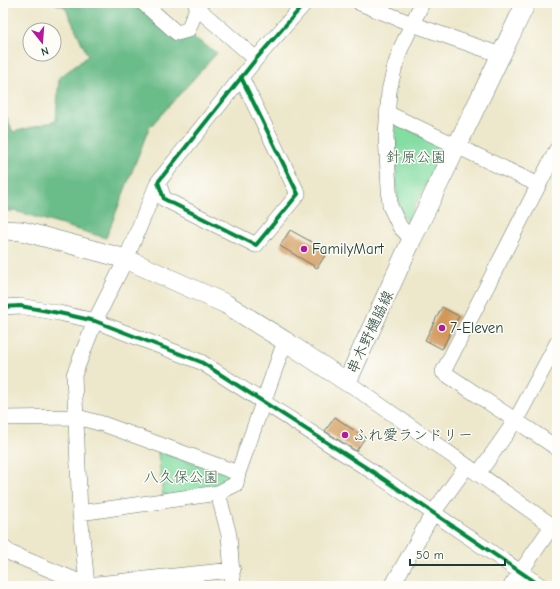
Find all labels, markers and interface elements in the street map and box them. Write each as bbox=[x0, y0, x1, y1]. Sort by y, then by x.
north arrow bbox=[22, 22, 62, 62]
text: N bbox=[39, 44, 50, 58]
park label: 針原公園 bbox=[386, 148, 446, 166]
place label: FamilyMart bbox=[312, 240, 385, 258]
marker: FamilyMart bbox=[299, 244, 309, 254]
street label: 串木野樋脇線 bbox=[343, 287, 397, 377]
place label: 7-Eleven bbox=[450, 319, 504, 337]
marker: 7-Eleven bbox=[437, 323, 447, 333]
place label: ふれ愛ランドリー bbox=[353, 426, 473, 444]
marker: ふれ愛ランドリー bbox=[340, 430, 350, 440]
park label: 八久保公園 bbox=[143, 468, 219, 486]
scale bar bbox=[410, 541, 505, 567]
text: 50 m bbox=[416, 548, 444, 562]

